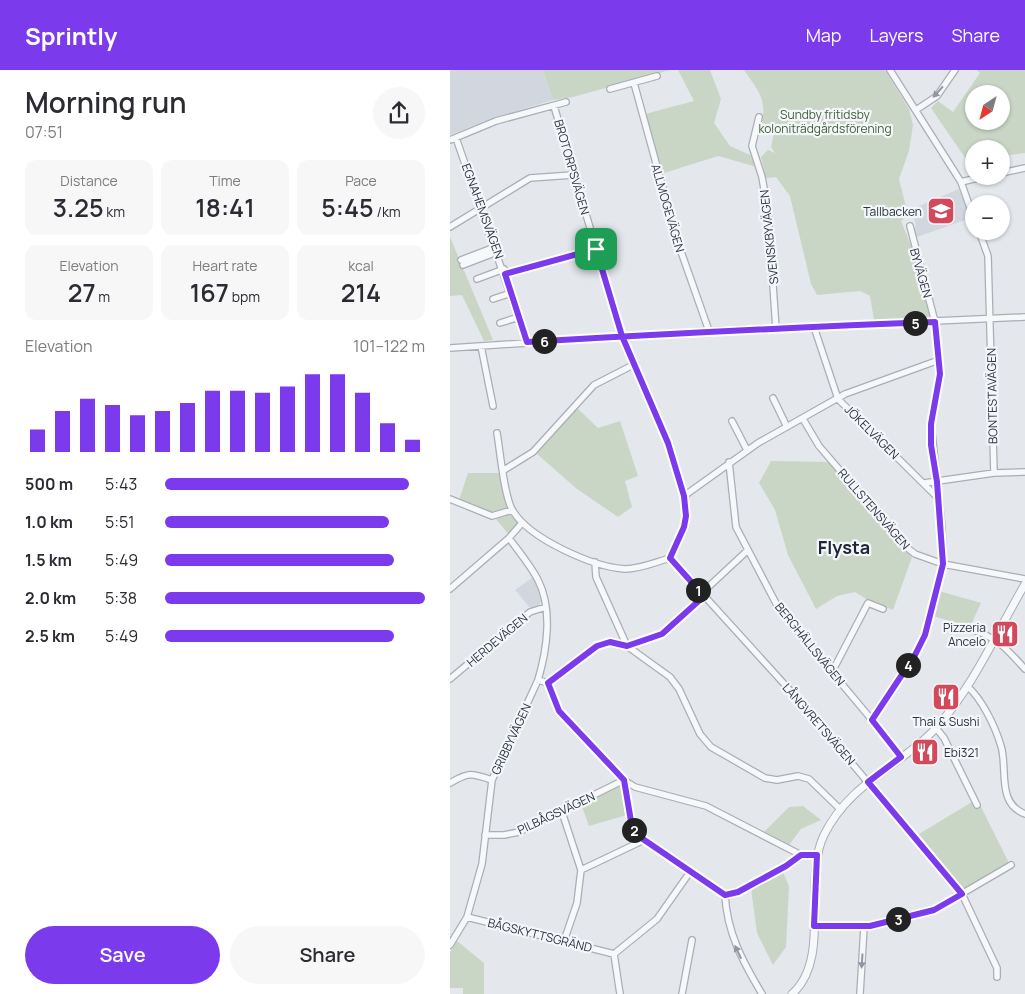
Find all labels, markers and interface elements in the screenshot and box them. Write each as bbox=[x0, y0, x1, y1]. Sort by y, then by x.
text: Sprintly bbox=[25, 19, 117, 52]
text: Map bbox=[806, 23, 841, 47]
text: Layers bbox=[869, 23, 923, 47]
text: Share bbox=[951, 23, 1000, 47]
text: Morning run bbox=[25, 83, 186, 121]
north arrow bbox=[965, 85, 1010, 130]
map controls bbox=[965, 85, 1010, 240]
one-way arrow bbox=[932, 86, 944, 98]
button: share bbox=[373, 87, 425, 139]
park label: Sundby fritidsby koloniträdgårdsförening bbox=[758, 106, 892, 137]
street label: BROTORPSVÄGEN bbox=[550, 117, 594, 217]
text: 07:51 bbox=[25, 121, 63, 143]
button: + bbox=[965, 140, 1010, 185]
street label: EGNAHEMSVÄGEN bbox=[458, 161, 508, 261]
street label: ALLMOGEVÄGEN bbox=[647, 162, 689, 254]
text: Distance bbox=[60, 171, 118, 190]
text: Time bbox=[209, 171, 241, 190]
text: Pace bbox=[345, 171, 377, 190]
street label: SVENSKBYVÄGEN bbox=[756, 189, 782, 285]
text: 3.25 bbox=[53, 190, 104, 225]
text: 18:41 bbox=[195, 190, 255, 225]
text: 5:45 bbox=[321, 190, 374, 225]
button: − bbox=[965, 195, 1010, 240]
school or university icon: Tallbacken bbox=[926, 196, 956, 226]
text: km bbox=[104, 202, 125, 221]
text: /km bbox=[374, 202, 401, 221]
place label: Tallbacken bbox=[863, 203, 922, 220]
pin bbox=[575, 228, 617, 270]
icon: arrive bbox=[582, 235, 610, 263]
street label: BYVÄGEN bbox=[906, 246, 936, 300]
text: Elevation bbox=[59, 256, 119, 275]
text: Heart rate bbox=[193, 256, 257, 275]
text: kcal bbox=[348, 256, 374, 275]
text: 27 bbox=[68, 275, 96, 310]
text: 167 bbox=[190, 275, 229, 310]
text: 214 bbox=[341, 275, 381, 310]
text: m bbox=[96, 287, 110, 306]
text: bpm bbox=[229, 287, 260, 306]
pin: 5 bbox=[902, 310, 928, 336]
text: 5 bbox=[911, 314, 920, 333]
pin: 6 bbox=[532, 328, 556, 354]
text: 6 bbox=[540, 332, 549, 351]
text: Elevation bbox=[25, 335, 93, 357]
text: 101–122 m bbox=[353, 335, 425, 357]
street label: BONTESTAVÄGEN bbox=[983, 348, 1001, 444]
street label: JÖKELVÄGEN bbox=[841, 401, 903, 463]
street label: RULLSTENSVÄGEN bbox=[834, 465, 914, 553]
text: 500 m bbox=[25, 473, 73, 495]
text: 5:43 bbox=[105, 473, 137, 495]
text: 1.0 km bbox=[25, 511, 73, 533]
text: 5:51 bbox=[105, 511, 135, 533]
district label: Flysta bbox=[818, 535, 870, 559]
text: 1.5 km bbox=[25, 549, 72, 571]
text: 5:49 bbox=[105, 549, 138, 571]
pin: 1 bbox=[686, 578, 710, 602]
text: 1 bbox=[695, 581, 702, 600]
text: 2.0 km bbox=[25, 587, 76, 609]
text: 5:38 bbox=[105, 587, 137, 609]
street label: BERGHÄLLSVÄGEN bbox=[771, 599, 849, 689]
street label: HERDEVÄGEN bbox=[463, 609, 531, 671]
place label: Pizzeria Ancelo bbox=[943, 619, 986, 650]
restaurant icon: Pizzeria Ancelo bbox=[990, 619, 1020, 649]
text: 2.5 km bbox=[25, 625, 75, 647]
text: 5:49 bbox=[105, 625, 138, 647]
pin: 4 bbox=[896, 652, 920, 678]
text: 4 bbox=[904, 656, 913, 675]
street label: LÅNGVRETSVÄGEN bbox=[779, 679, 859, 769]
restaurant icon: Thai & Sushi bbox=[931, 682, 961, 712]
street label: GRIBBYVÄGEN bbox=[487, 700, 535, 778]
place label: Thai & Sushi bbox=[912, 713, 980, 730]
restaurant icon: Ebi321 bbox=[910, 737, 940, 767]
place label: Ebi321 bbox=[944, 744, 979, 761]
street label: PILBÅGSVÄGEN bbox=[514, 788, 598, 838]
pin: 2 bbox=[622, 818, 646, 842]
text: 2 bbox=[630, 821, 639, 840]
pin: 3 bbox=[886, 906, 910, 932]
text: 3 bbox=[894, 910, 903, 929]
street label: BÅGSKYTTSGRÄND bbox=[486, 914, 594, 956]
button: Save bbox=[25, 926, 220, 984]
button: Share bbox=[230, 926, 425, 984]
one-way arrow bbox=[734, 945, 742, 959]
one-way arrow bbox=[858, 953, 866, 969]

